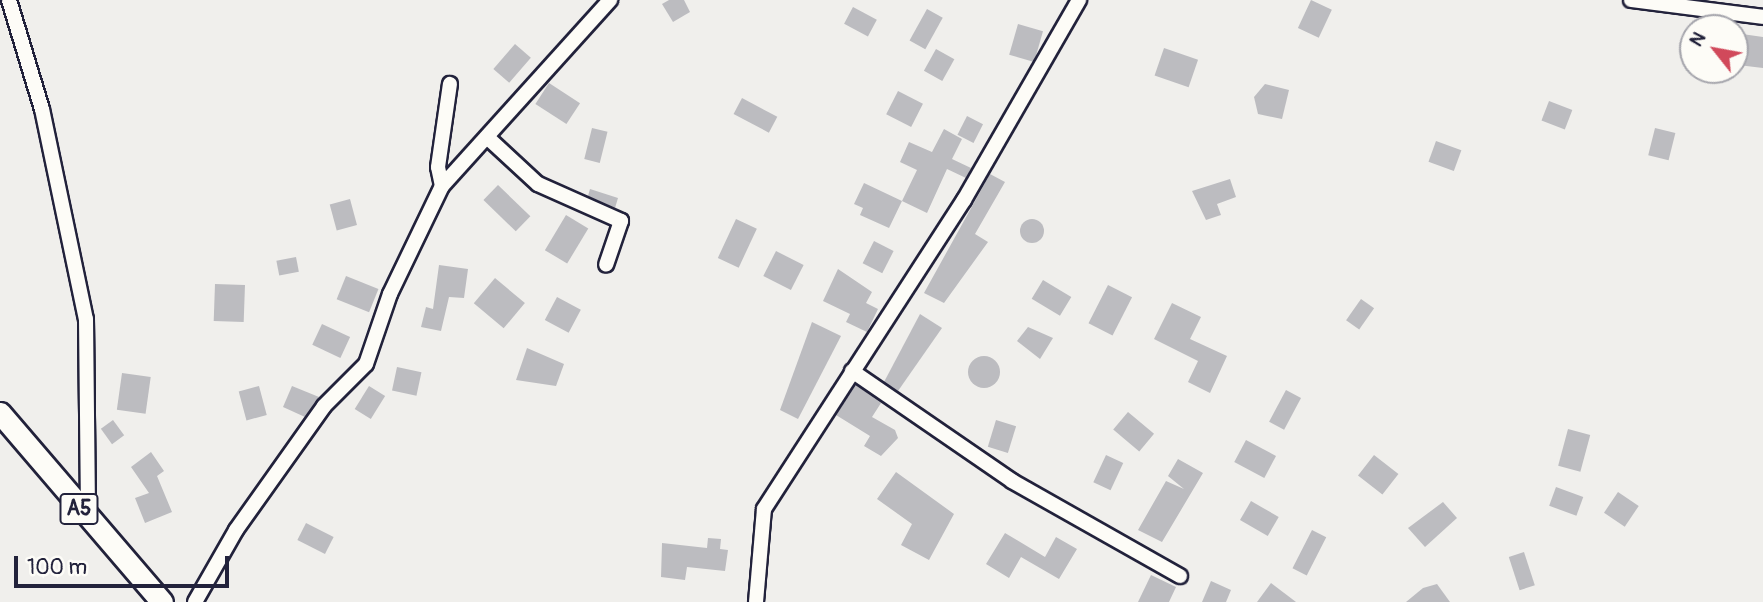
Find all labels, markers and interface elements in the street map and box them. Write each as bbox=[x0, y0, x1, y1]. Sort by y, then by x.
north arrow bbox=[1679, 14, 1749, 84]
text: N bbox=[1684, 28, 1711, 51]
road number: A5 bbox=[58, 491, 100, 526]
scale bar bbox=[18, 542, 233, 586]
text: 100 m bbox=[27, 554, 87, 581]

